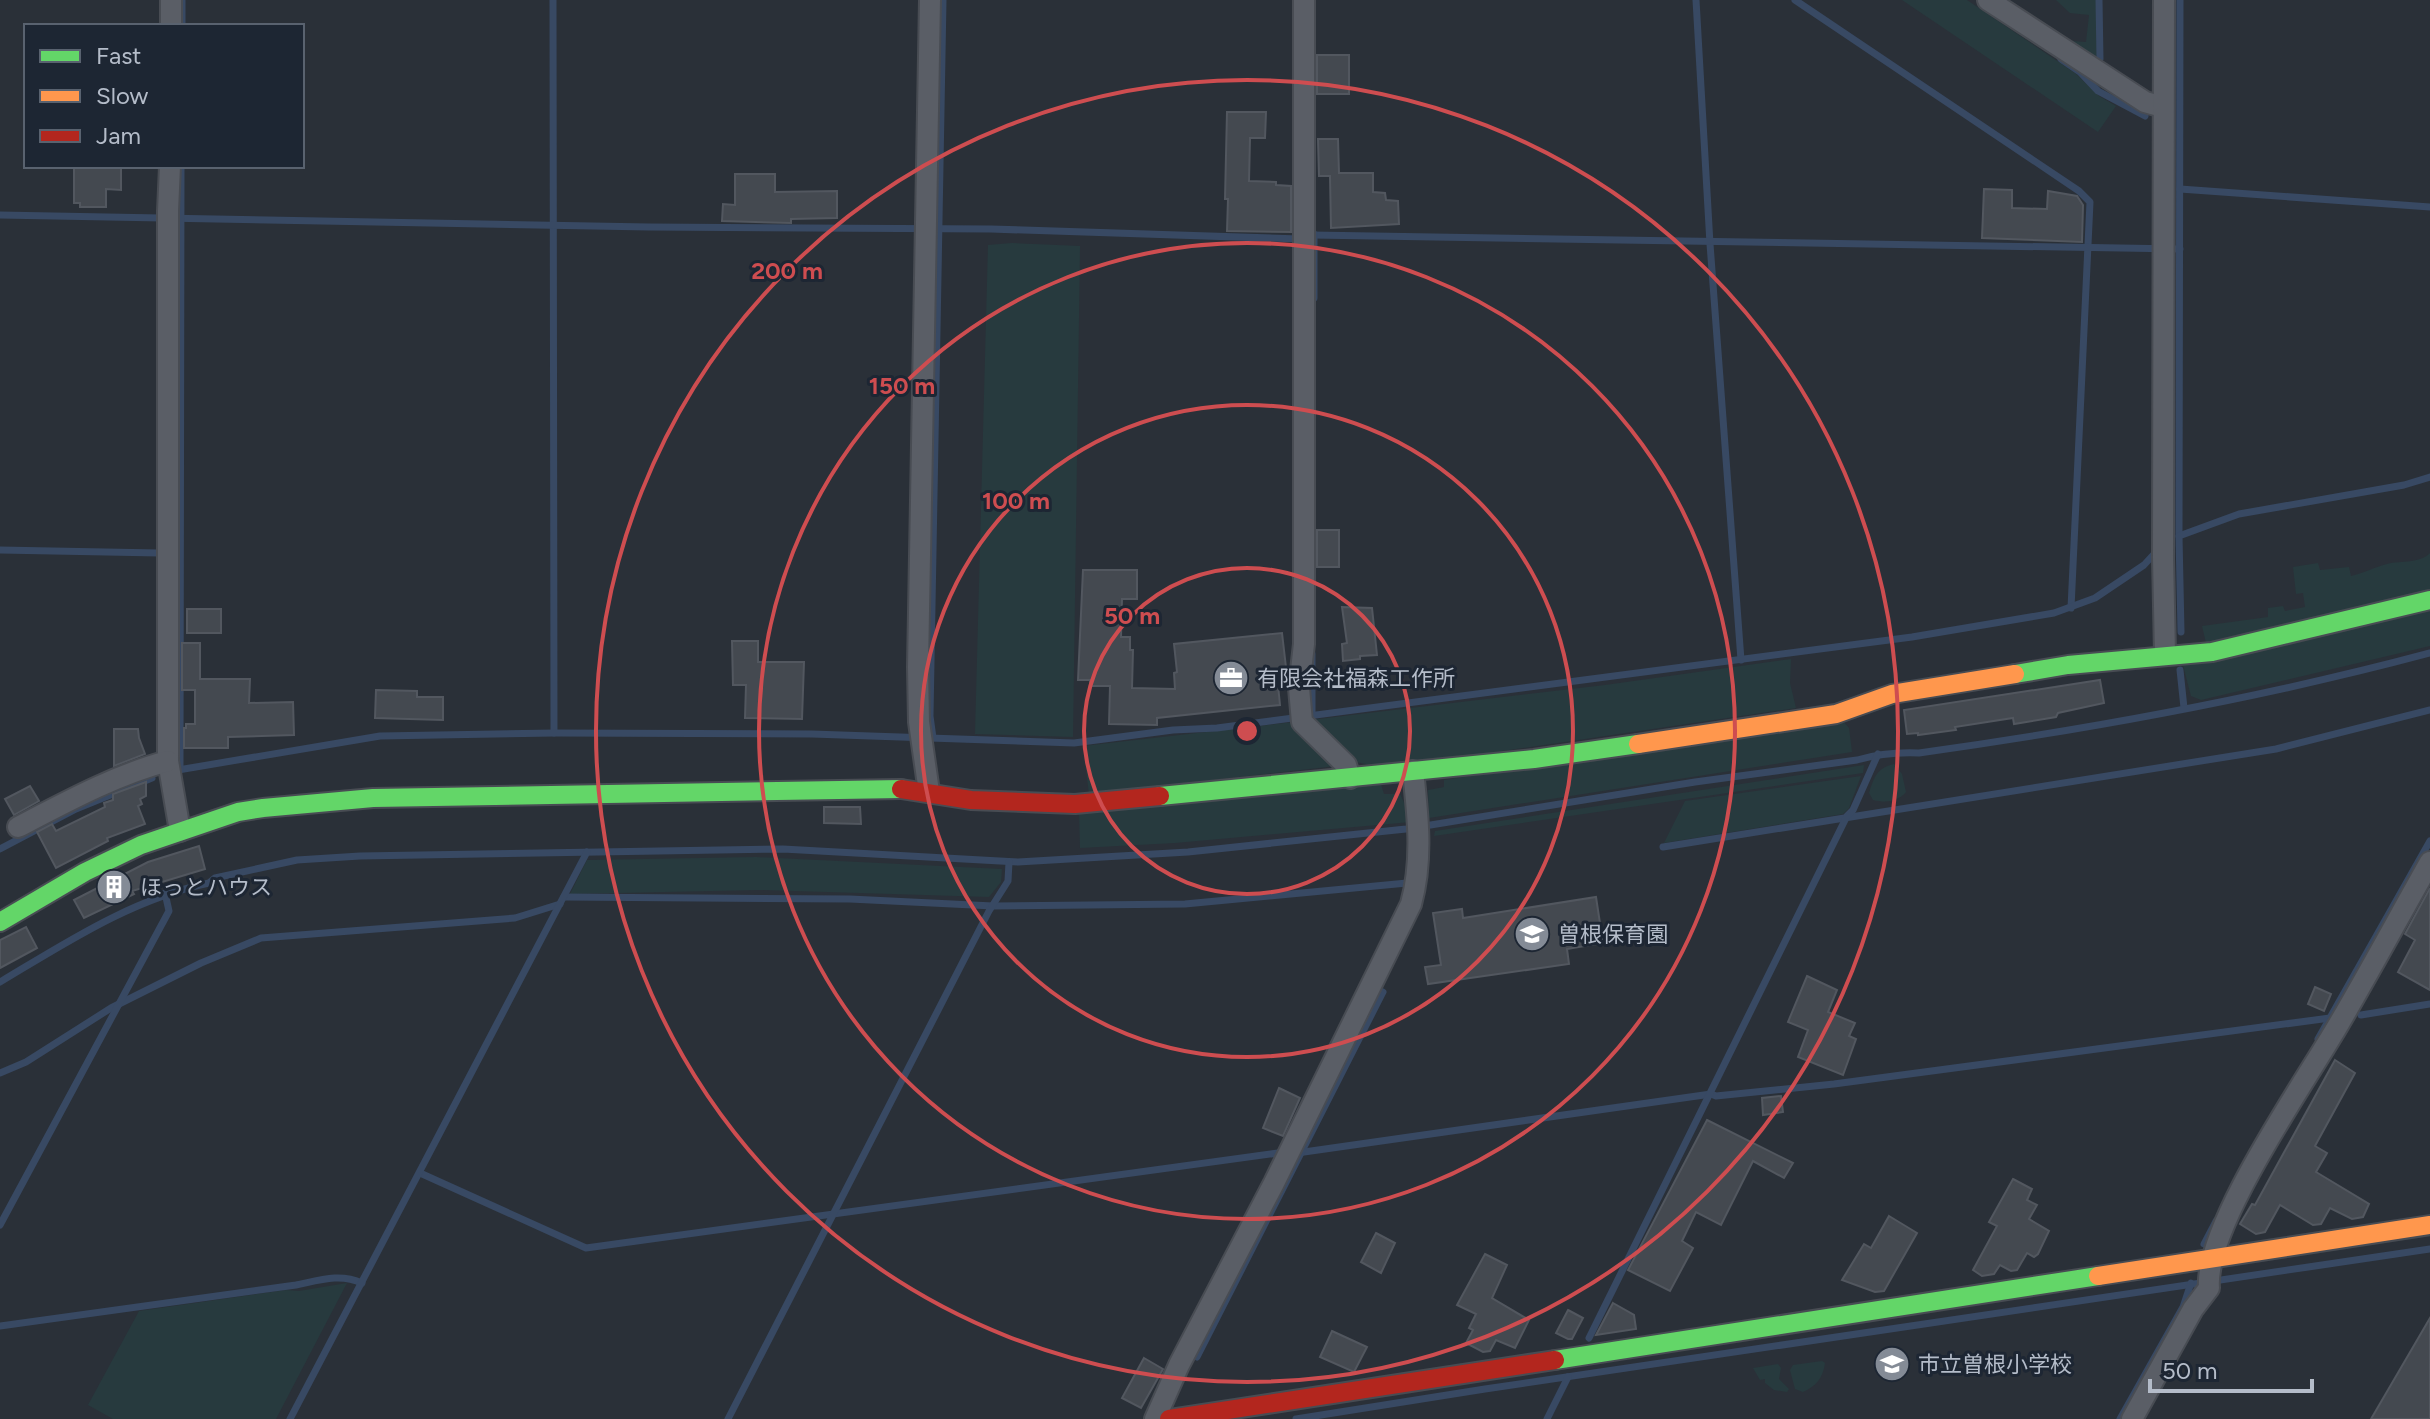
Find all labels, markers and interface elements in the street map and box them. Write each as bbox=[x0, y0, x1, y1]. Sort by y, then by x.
legend bbox=[24, 24, 304, 168]
text: Fast bbox=[96, 41, 141, 70]
text: Slow bbox=[96, 81, 149, 110]
text: Jam bbox=[96, 121, 141, 150]
text: 200 m bbox=[751, 256, 823, 285]
text: 150 m bbox=[869, 371, 935, 400]
text: 100 m bbox=[982, 486, 1050, 515]
text: 50 m bbox=[1104, 601, 1160, 630]
office icon: 有限会社福森工作所 bbox=[1212, 659, 1250, 697]
place label: 有限会社福森工作所 bbox=[1257, 665, 1455, 692]
centre of rings bbox=[1233, 717, 1261, 745]
building icon: ほっとハウス bbox=[95, 868, 133, 906]
place label: ほっとハウス bbox=[140, 874, 272, 901]
school or university icon: 曽根保育園 bbox=[1513, 915, 1551, 953]
place label: 曽根保育園 bbox=[1558, 921, 1668, 948]
scale bar bbox=[2150, 1343, 2312, 1393]
school or university icon: 市立曽根小学校 bbox=[1873, 1345, 1911, 1383]
place label: 市立曽根小学校 bbox=[1918, 1351, 2072, 1378]
text: 50 m bbox=[2162, 1356, 2218, 1385]

